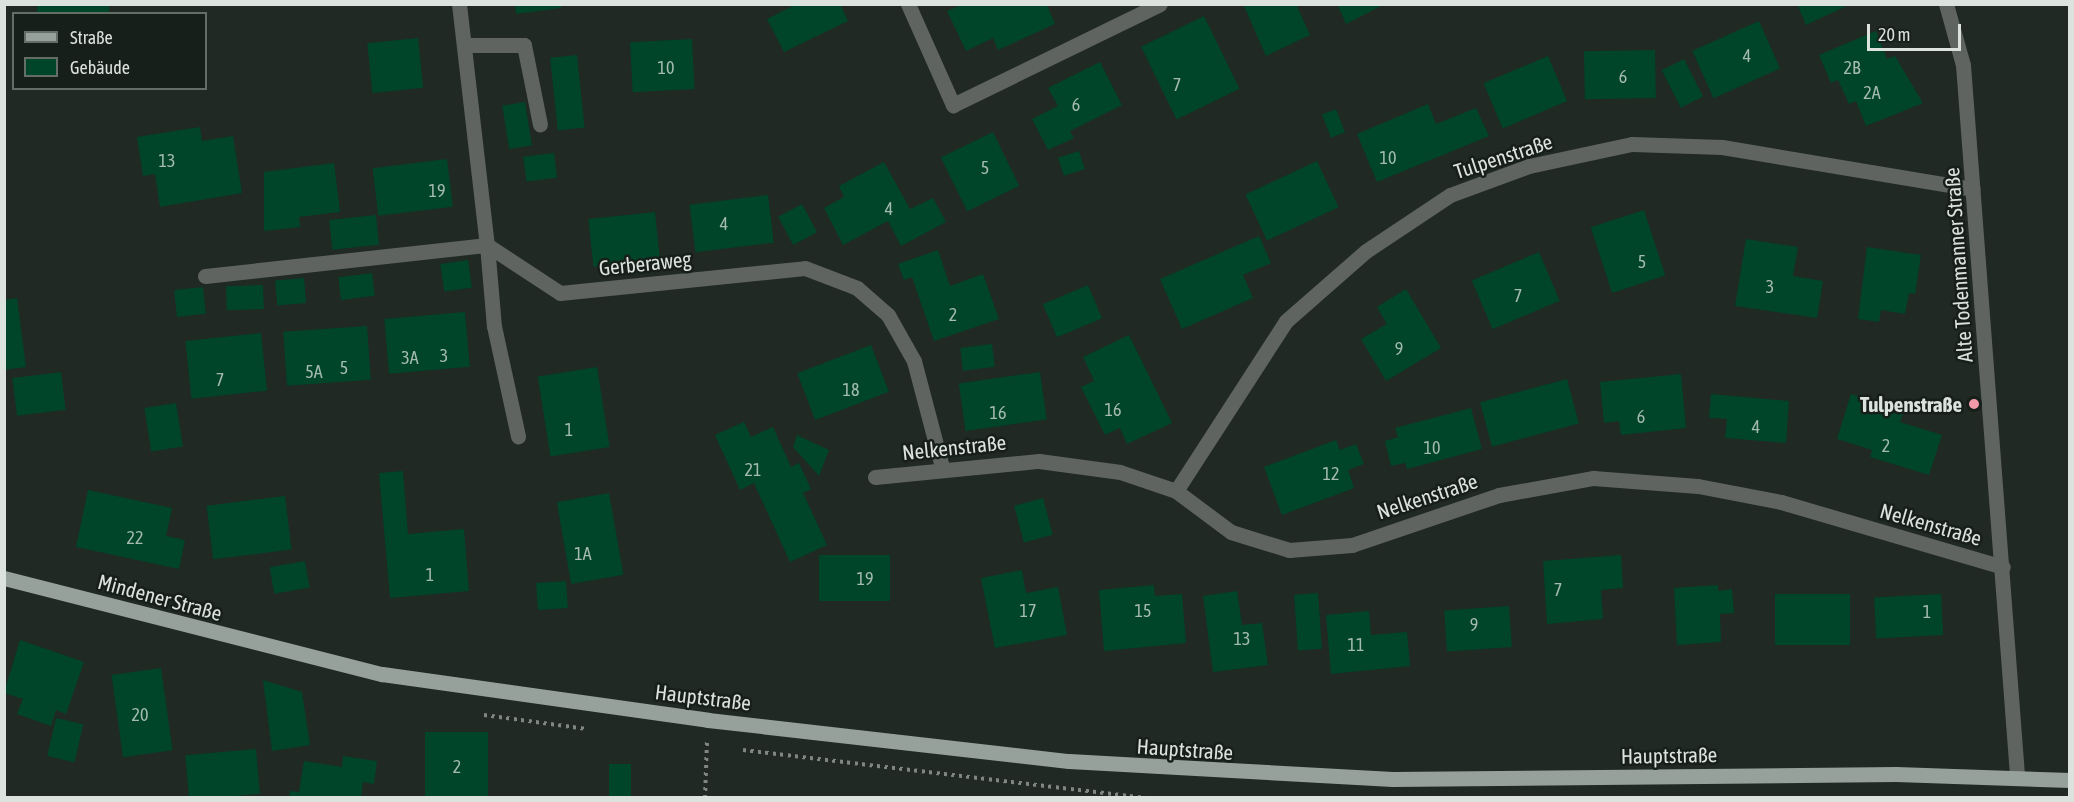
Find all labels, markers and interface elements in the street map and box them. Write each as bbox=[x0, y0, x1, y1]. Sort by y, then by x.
legend bbox=[12, 12, 207, 90]
scale bar bbox=[1870, 12, 1964, 50]
text: 20 m bbox=[1878, 24, 1910, 45]
text: Straße bbox=[70, 27, 113, 48]
house number: 4 bbox=[1743, 45, 1751, 67]
text: Gebäude bbox=[70, 57, 130, 78]
house number: 10 bbox=[658, 57, 674, 79]
house number: 2B bbox=[1844, 57, 1860, 79]
house number: 6 bbox=[1619, 66, 1627, 88]
house number: 7 bbox=[1173, 74, 1181, 96]
house number: 2A bbox=[1863, 82, 1881, 104]
house number: 6 bbox=[1072, 94, 1080, 116]
street label: Tulpenstraße bbox=[1451, 128, 1555, 184]
house number: 10 bbox=[1380, 147, 1396, 169]
house number: 13 bbox=[159, 150, 175, 172]
house number: 5 bbox=[981, 157, 989, 179]
street label: Alte Todenmanner Straße bbox=[1939, 167, 1977, 363]
house number: 19 bbox=[429, 180, 445, 202]
house number: 4 bbox=[885, 198, 893, 220]
house number: 4 bbox=[720, 213, 728, 235]
street label: Gerberaweg bbox=[598, 246, 692, 280]
house number: 5 bbox=[1638, 251, 1646, 273]
house number: 3 bbox=[1766, 276, 1774, 298]
house number: 7 bbox=[1514, 285, 1522, 307]
house number: 2 bbox=[949, 304, 957, 326]
house number: 9 bbox=[1395, 338, 1403, 360]
house number: 3 bbox=[440, 345, 448, 367]
house number: 3A bbox=[401, 347, 419, 369]
house number: 5 bbox=[340, 357, 348, 379]
house number: 5A bbox=[305, 361, 323, 383]
house number: 7 bbox=[216, 369, 224, 391]
house number: 18 bbox=[843, 379, 859, 401]
place label: Tulpenstraße bbox=[1860, 391, 1962, 417]
marker: Tulpenstraße bbox=[1967, 397, 1981, 411]
house number: 16 bbox=[1105, 399, 1121, 421]
house number: 16 bbox=[990, 402, 1006, 424]
house number: 6 bbox=[1637, 406, 1645, 428]
house number: 4 bbox=[1752, 416, 1760, 438]
house number: 1 bbox=[565, 419, 573, 441]
street label: Nelkenstraße bbox=[901, 429, 1007, 465]
house number: 2 bbox=[1882, 435, 1890, 457]
house number: 10 bbox=[1424, 437, 1440, 459]
house number: 21 bbox=[745, 459, 761, 481]
house number: 12 bbox=[1323, 463, 1339, 485]
street label: Nelkenstraße bbox=[1373, 468, 1481, 524]
street label: Nelkenstraße bbox=[1877, 497, 1985, 551]
house number: 22 bbox=[127, 527, 143, 549]
house number: 1A bbox=[574, 543, 592, 565]
house number: 1 bbox=[426, 564, 434, 586]
street label: Mindener Straße bbox=[95, 568, 225, 626]
house number: 19 bbox=[857, 568, 873, 590]
house number: 7 bbox=[1554, 579, 1562, 601]
house number: 17 bbox=[1020, 600, 1036, 622]
house number: 15 bbox=[1135, 600, 1151, 622]
house number: 1 bbox=[1923, 601, 1931, 623]
house number: 9 bbox=[1470, 614, 1478, 636]
house number: 13 bbox=[1234, 628, 1250, 650]
house number: 11 bbox=[1348, 634, 1364, 656]
street label: Hauptstraße bbox=[654, 679, 752, 715]
house number: 20 bbox=[132, 704, 148, 726]
street label: Hauptstraße bbox=[1136, 733, 1234, 765]
street label: Hauptstraße bbox=[1621, 742, 1717, 768]
house number: 2 bbox=[453, 756, 461, 778]

